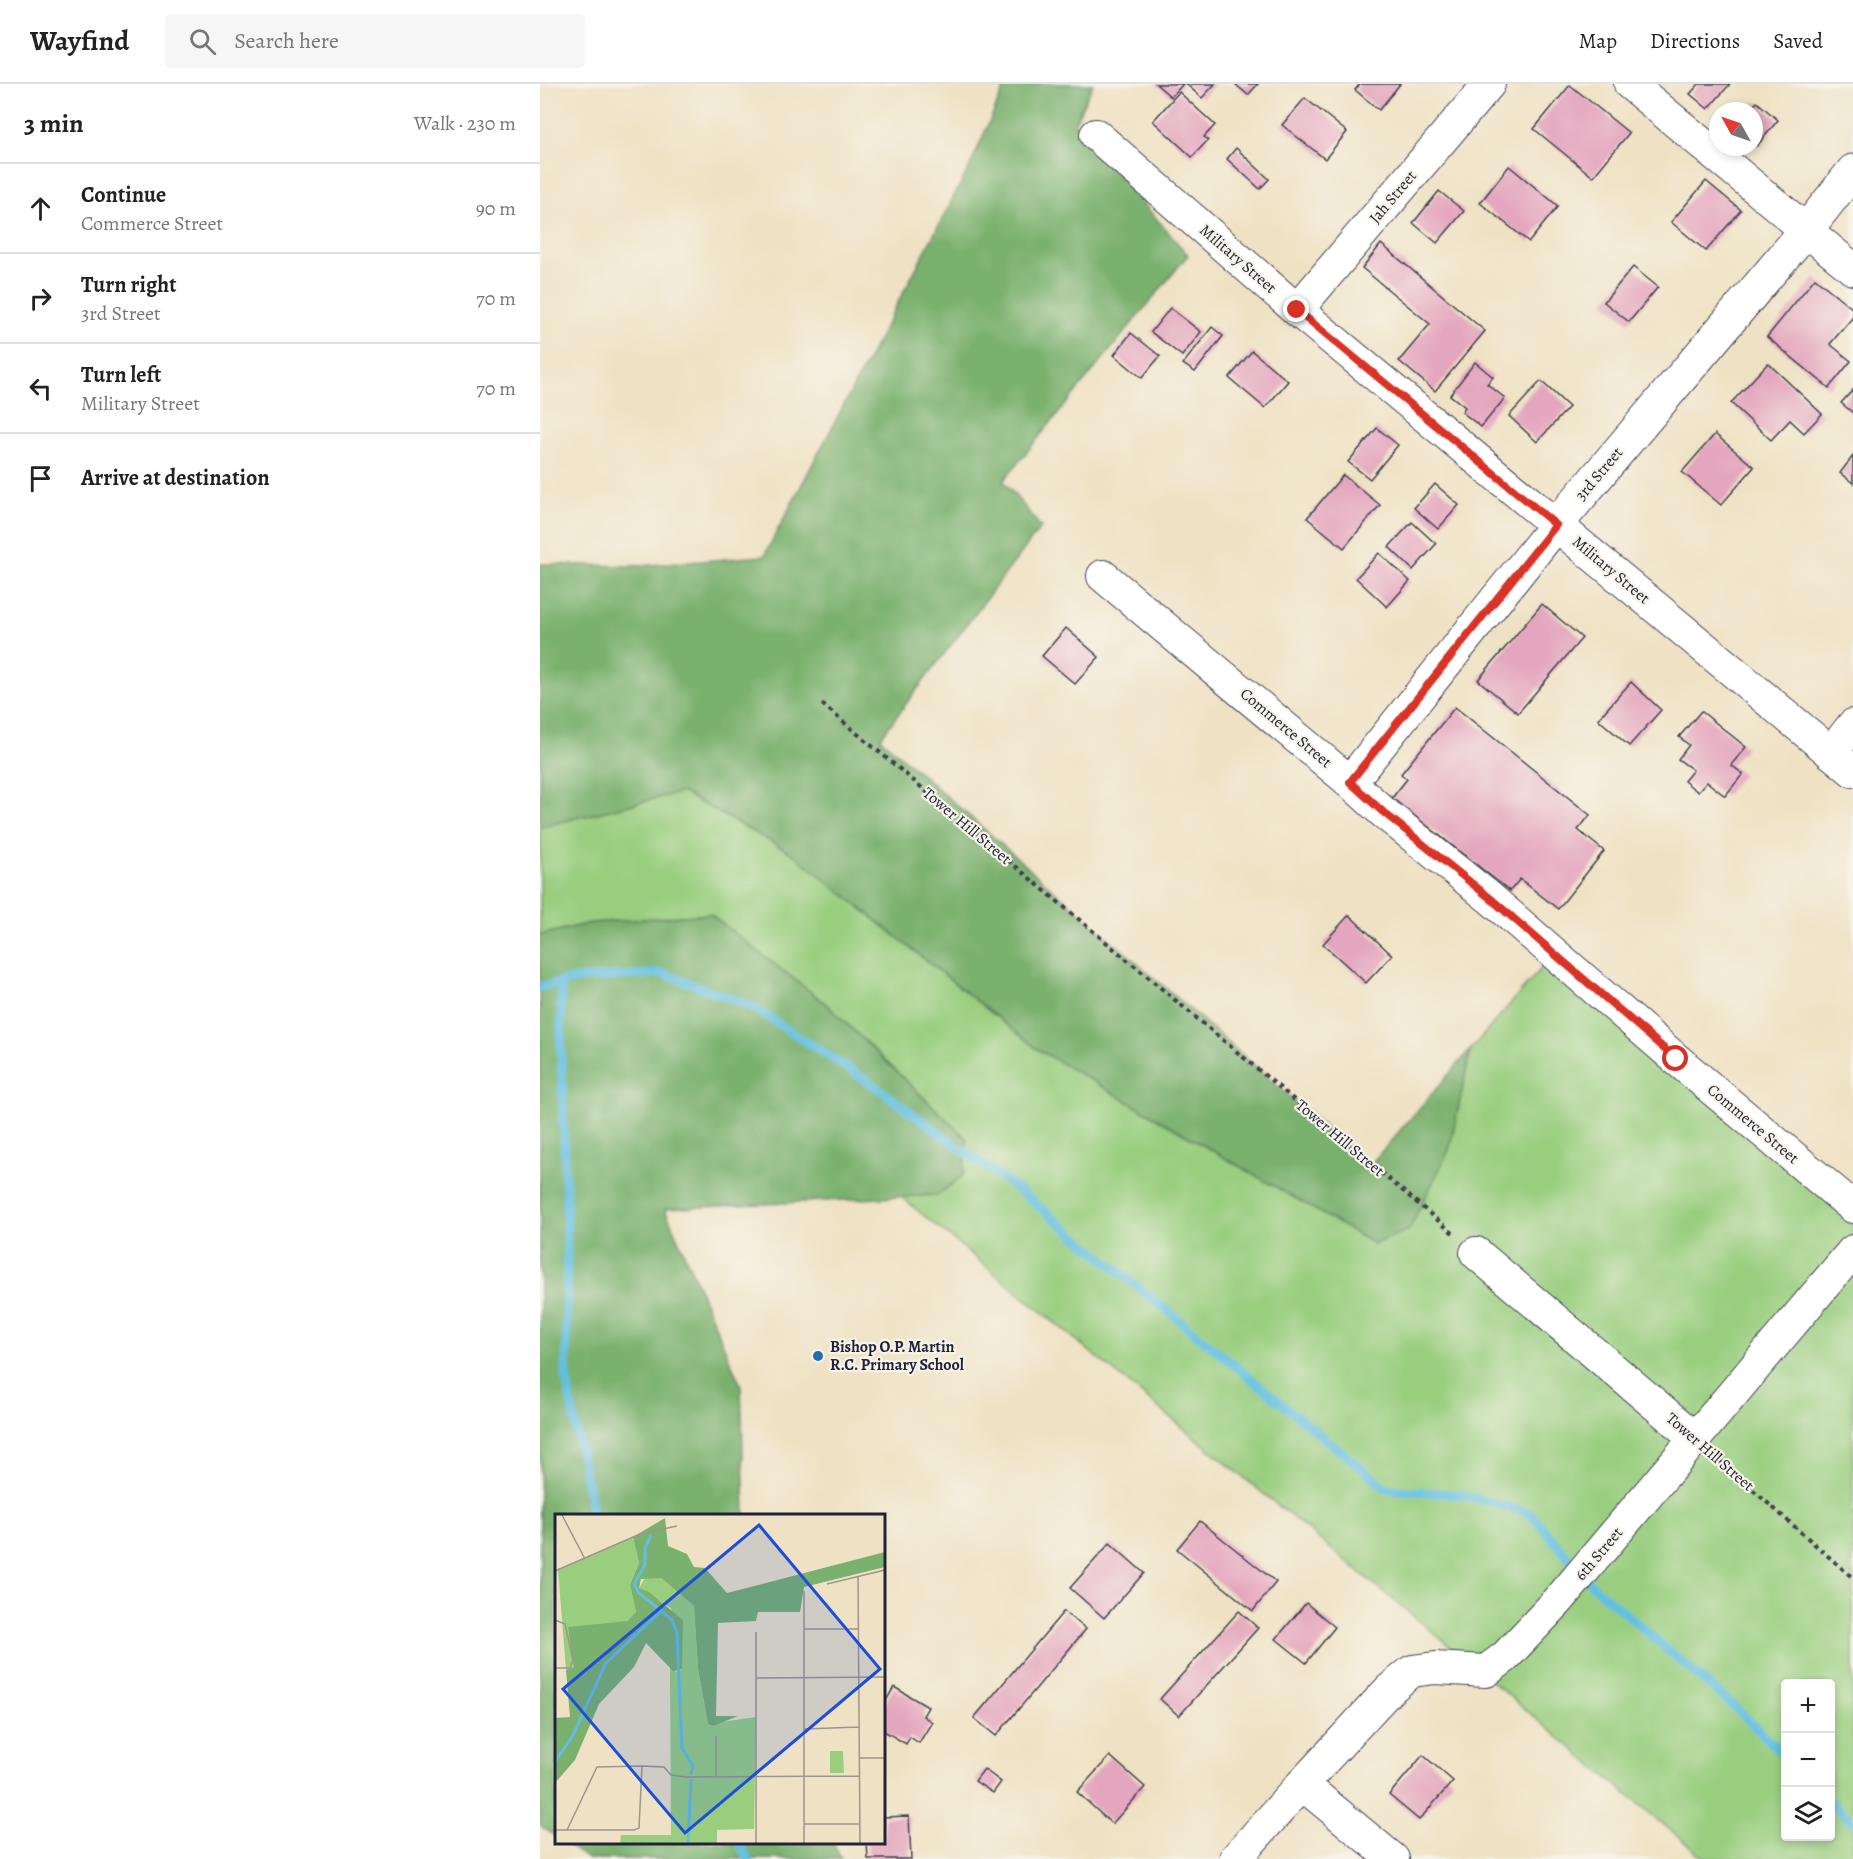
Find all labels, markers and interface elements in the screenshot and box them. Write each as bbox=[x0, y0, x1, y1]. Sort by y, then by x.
search box bbox=[165, 14, 585, 68]
text: Wayfind bbox=[30, 22, 129, 60]
icon: search bbox=[186, 25, 219, 58]
text: Search here bbox=[234, 26, 339, 56]
text: Map bbox=[1579, 27, 1617, 55]
text: Directions bbox=[1650, 27, 1740, 55]
text: Saved bbox=[1773, 27, 1823, 55]
north arrow bbox=[1709, 102, 1763, 156]
text: 3 min bbox=[24, 106, 84, 141]
text: Walk · 230 m bbox=[414, 110, 516, 137]
street label: Jah Street bbox=[1364, 166, 1422, 228]
text: Continue bbox=[81, 180, 166, 210]
icon: ahead bbox=[24, 192, 57, 225]
text: 90 m bbox=[476, 195, 516, 222]
text: Commerce Street bbox=[81, 210, 223, 237]
street label: Military Street bbox=[1195, 220, 1281, 298]
text: Turn right bbox=[81, 270, 177, 300]
icon: right bbox=[24, 282, 57, 315]
text: 70 m bbox=[476, 285, 516, 312]
route end bbox=[1283, 296, 1309, 322]
text: 3rd Street bbox=[81, 300, 161, 327]
text: Turn left bbox=[81, 360, 161, 390]
icon: left bbox=[24, 372, 57, 405]
text: 70 m bbox=[476, 375, 516, 402]
text: Military Street bbox=[81, 390, 200, 417]
street label: 3rd Street bbox=[1570, 443, 1628, 505]
icon: arrive bbox=[24, 462, 57, 495]
text: Arrive at destination bbox=[81, 463, 270, 493]
street label: Military Street bbox=[1568, 531, 1654, 609]
street label: Commerce Street bbox=[1235, 683, 1337, 773]
street label: Tower Hill Street bbox=[918, 782, 1016, 870]
route start bbox=[1662, 1045, 1688, 1071]
street label: Commerce Street bbox=[1702, 1079, 1804, 1169]
street label: Tower Hill Street bbox=[1291, 1094, 1389, 1182]
place label: Bishop O.P. Martin R.C. Primary School bbox=[830, 1336, 965, 1376]
marker: Bishop O.P. Martin R.C. Primary School bbox=[811, 1349, 825, 1363]
street label: Tower Hill Street bbox=[1661, 1408, 1759, 1496]
inset map bbox=[555, 1514, 885, 1844]
street label: 6th Street bbox=[1570, 1523, 1628, 1585]
map controls bbox=[1781, 1679, 1835, 1841]
button: + bbox=[1781, 1679, 1835, 1733]
button: − bbox=[1781, 1733, 1835, 1787]
button: layers bbox=[1781, 1787, 1835, 1841]

